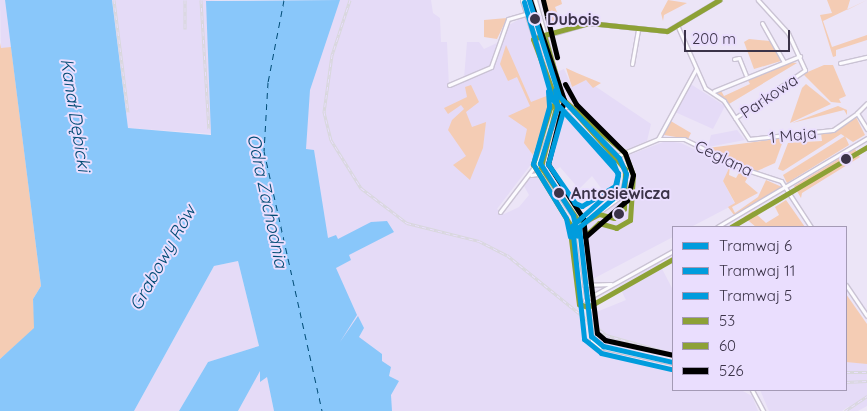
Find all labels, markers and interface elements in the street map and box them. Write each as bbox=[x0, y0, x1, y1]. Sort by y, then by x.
place label: Dubois bbox=[547, 9, 599, 29]
marker: Dubois bbox=[527, 11, 543, 27]
scale bar bbox=[687, 20, 793, 52]
text: 200 m bbox=[692, 29, 736, 48]
water label: Kanał Dębicki bbox=[55, 57, 95, 173]
street label: Parkowa bbox=[737, 70, 801, 122]
street label: 1 Maja bbox=[769, 123, 817, 147]
water label: Odra Zachodnia bbox=[242, 132, 292, 270]
street label: Ceglana bbox=[692, 136, 756, 180]
unlabelled marker bbox=[841, 154, 851, 164]
place label: Antosiewicza bbox=[571, 183, 670, 203]
marker: Antosiewicza bbox=[551, 185, 567, 201]
water label: Grabowy Rów bbox=[125, 202, 201, 314]
unlabelled marker bbox=[614, 209, 624, 219]
legend bbox=[672, 226, 847, 391]
text: Tramwaj 6 bbox=[719, 236, 792, 255]
text: Tramwaj 11 bbox=[719, 261, 795, 280]
text: Tramwaj 5 bbox=[719, 286, 792, 305]
text: 53 bbox=[719, 311, 735, 330]
text: 60 bbox=[719, 336, 736, 355]
text: 526 bbox=[719, 361, 744, 380]

